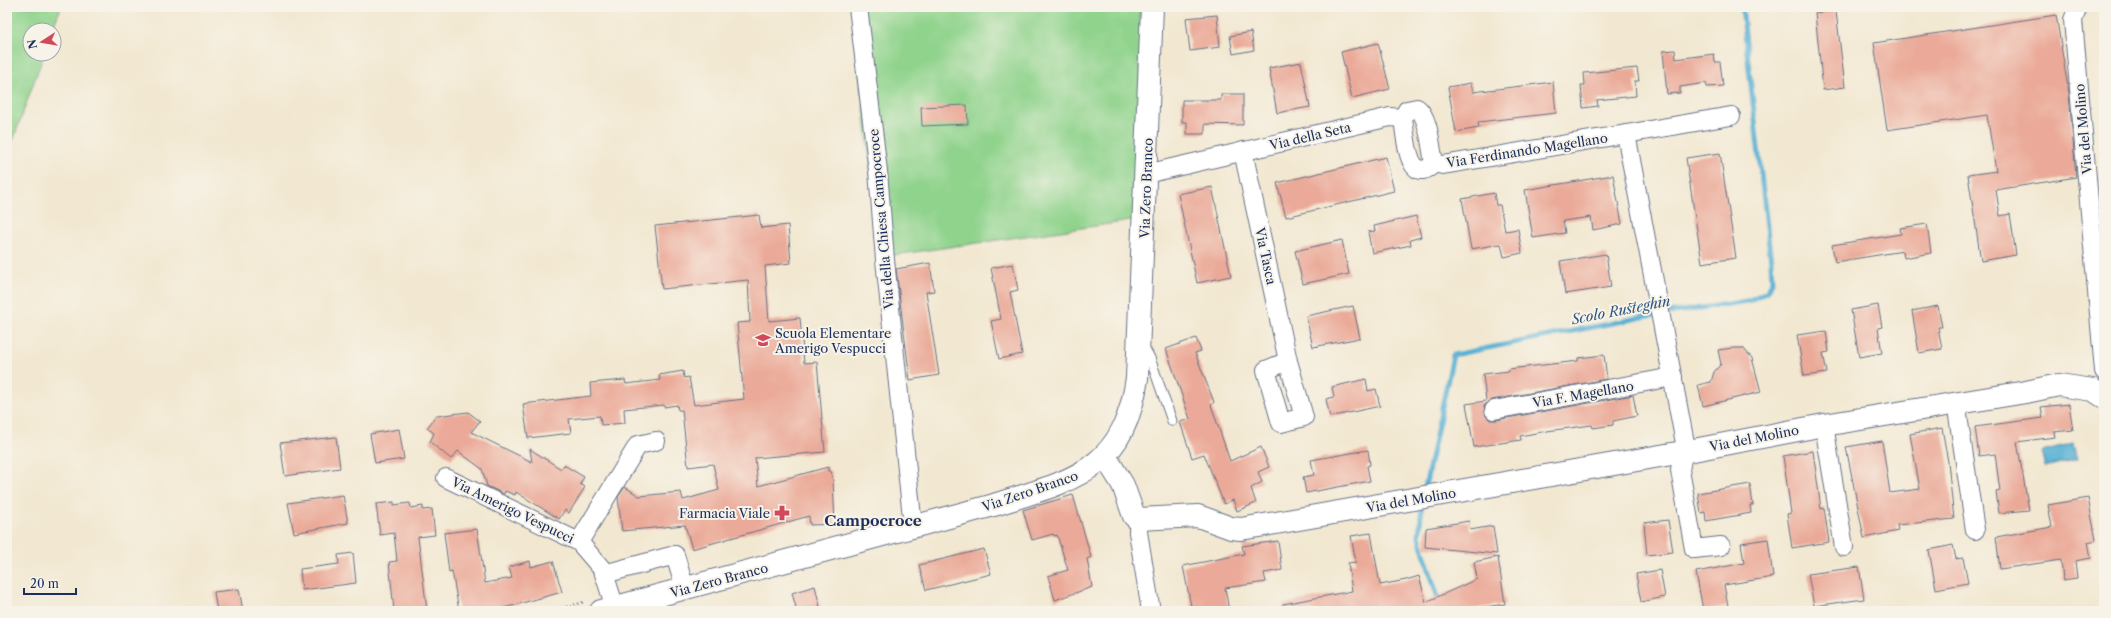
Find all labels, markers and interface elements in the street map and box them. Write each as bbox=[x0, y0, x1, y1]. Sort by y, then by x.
north arrow bbox=[22, 22, 62, 62]
text: N bbox=[24, 38, 40, 50]
street label: Via del Molino bbox=[2071, 83, 2095, 176]
street label: Via della Seta bbox=[1267, 119, 1352, 153]
street label: Via della Chiesa Campocroce bbox=[865, 128, 897, 311]
street label: Via Ferdinando Magellano bbox=[1444, 129, 1609, 171]
street label: Via Zero Branco bbox=[1136, 137, 1156, 240]
street label: Via Tasca bbox=[1252, 225, 1280, 286]
water label: Scolo Rusteghin bbox=[1569, 292, 1672, 329]
place label: Scuola Elementare Amerigo Vespucci bbox=[774, 325, 891, 356]
school or university icon: Scuola Elementare Amerigo Vespucci bbox=[754, 331, 772, 349]
street label: Via F. Magellano bbox=[1530, 377, 1635, 411]
street label: Via del Molino bbox=[1707, 421, 1800, 455]
street label: Via Zero Branco bbox=[979, 467, 1080, 515]
street label: Via Amerigo Vespucci bbox=[448, 473, 577, 547]
street label: Via del Molino bbox=[1364, 484, 1457, 516]
pharmacy icon: Farmacia Viale bbox=[773, 504, 791, 522]
place label: Farmacia Viale bbox=[679, 505, 770, 521]
district label: Campocroce bbox=[824, 511, 922, 530]
street label: Via Zero Branco bbox=[667, 559, 770, 601]
scale bar bbox=[24, 570, 76, 596]
text: 20 m bbox=[30, 576, 59, 591]

